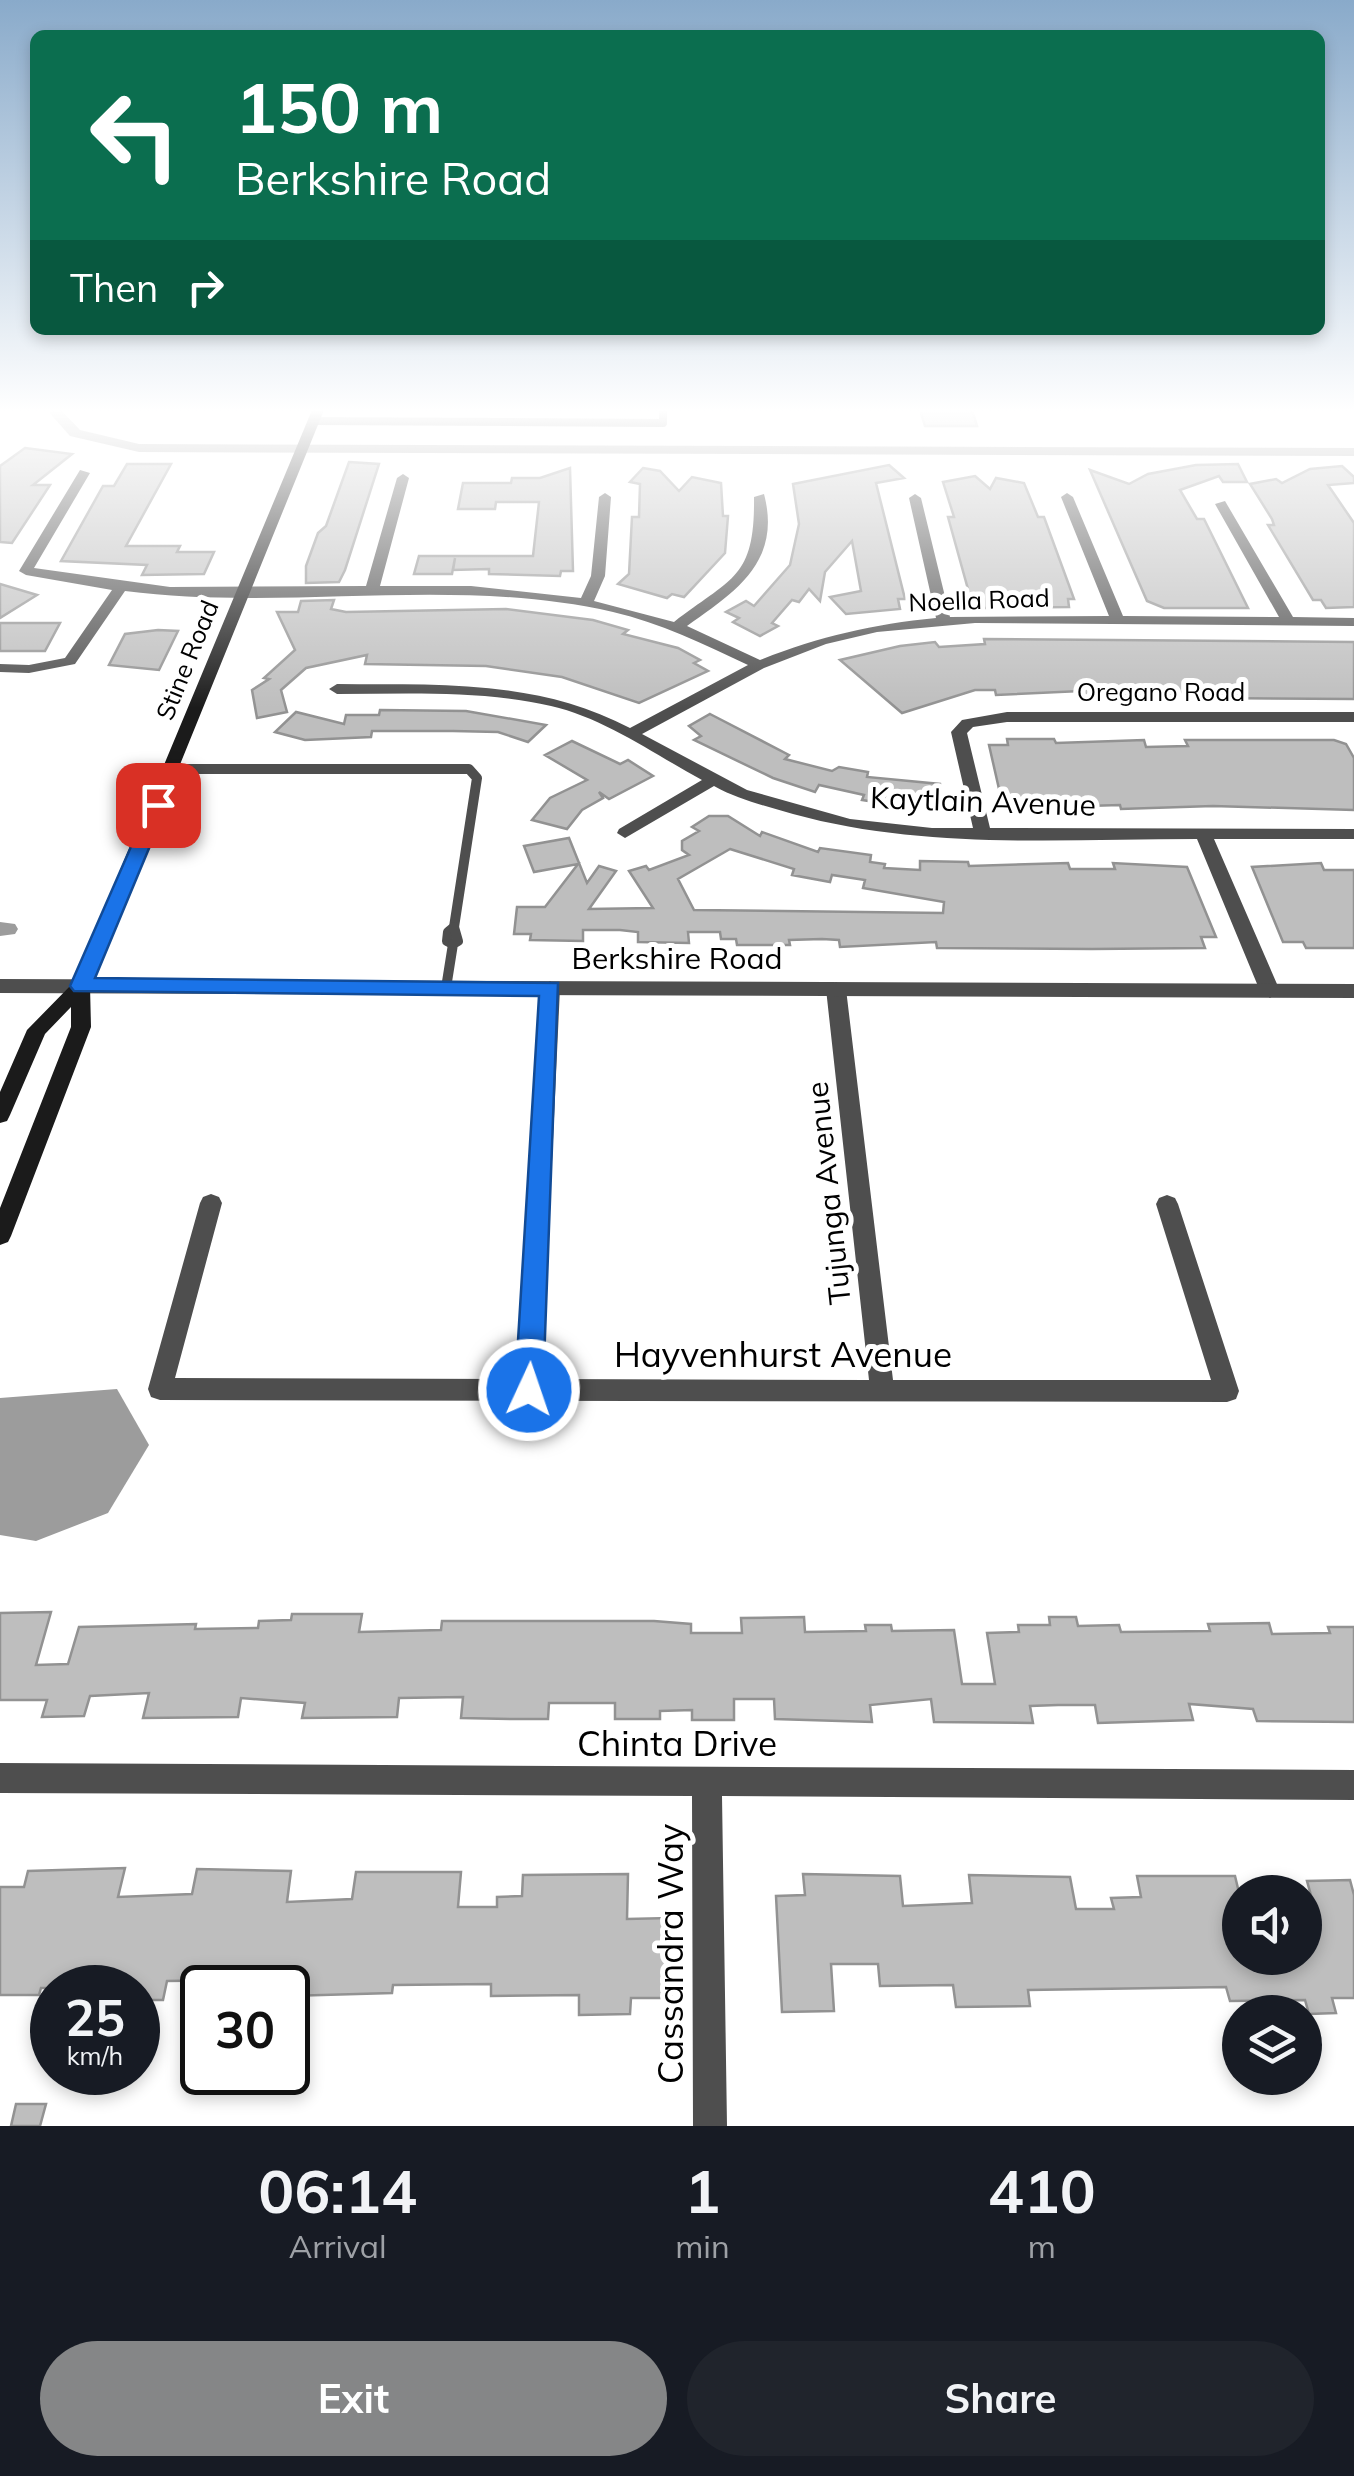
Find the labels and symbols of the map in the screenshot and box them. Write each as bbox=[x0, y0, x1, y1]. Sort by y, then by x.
street label: Noella Road bbox=[908, 582, 1050, 617]
street label: Stine Road bbox=[149, 595, 225, 724]
street label: Oregano Road bbox=[1077, 676, 1245, 707]
pin bbox=[116, 763, 201, 848]
street label: Kaytlain Avenue bbox=[870, 778, 1097, 824]
street label: Berkshire Road bbox=[572, 939, 782, 977]
street label: Tujunga Avenue bbox=[797, 1080, 859, 1306]
street label: Hayvenhurst Avenue bbox=[614, 1332, 952, 1376]
position arrow bbox=[477, 1338, 581, 1442]
street label: Chinta Drive bbox=[577, 1721, 777, 1765]
street label: Cassandra Way bbox=[648, 1823, 692, 2084]
speed limit sign: 30 bbox=[180, 1965, 310, 2095]

